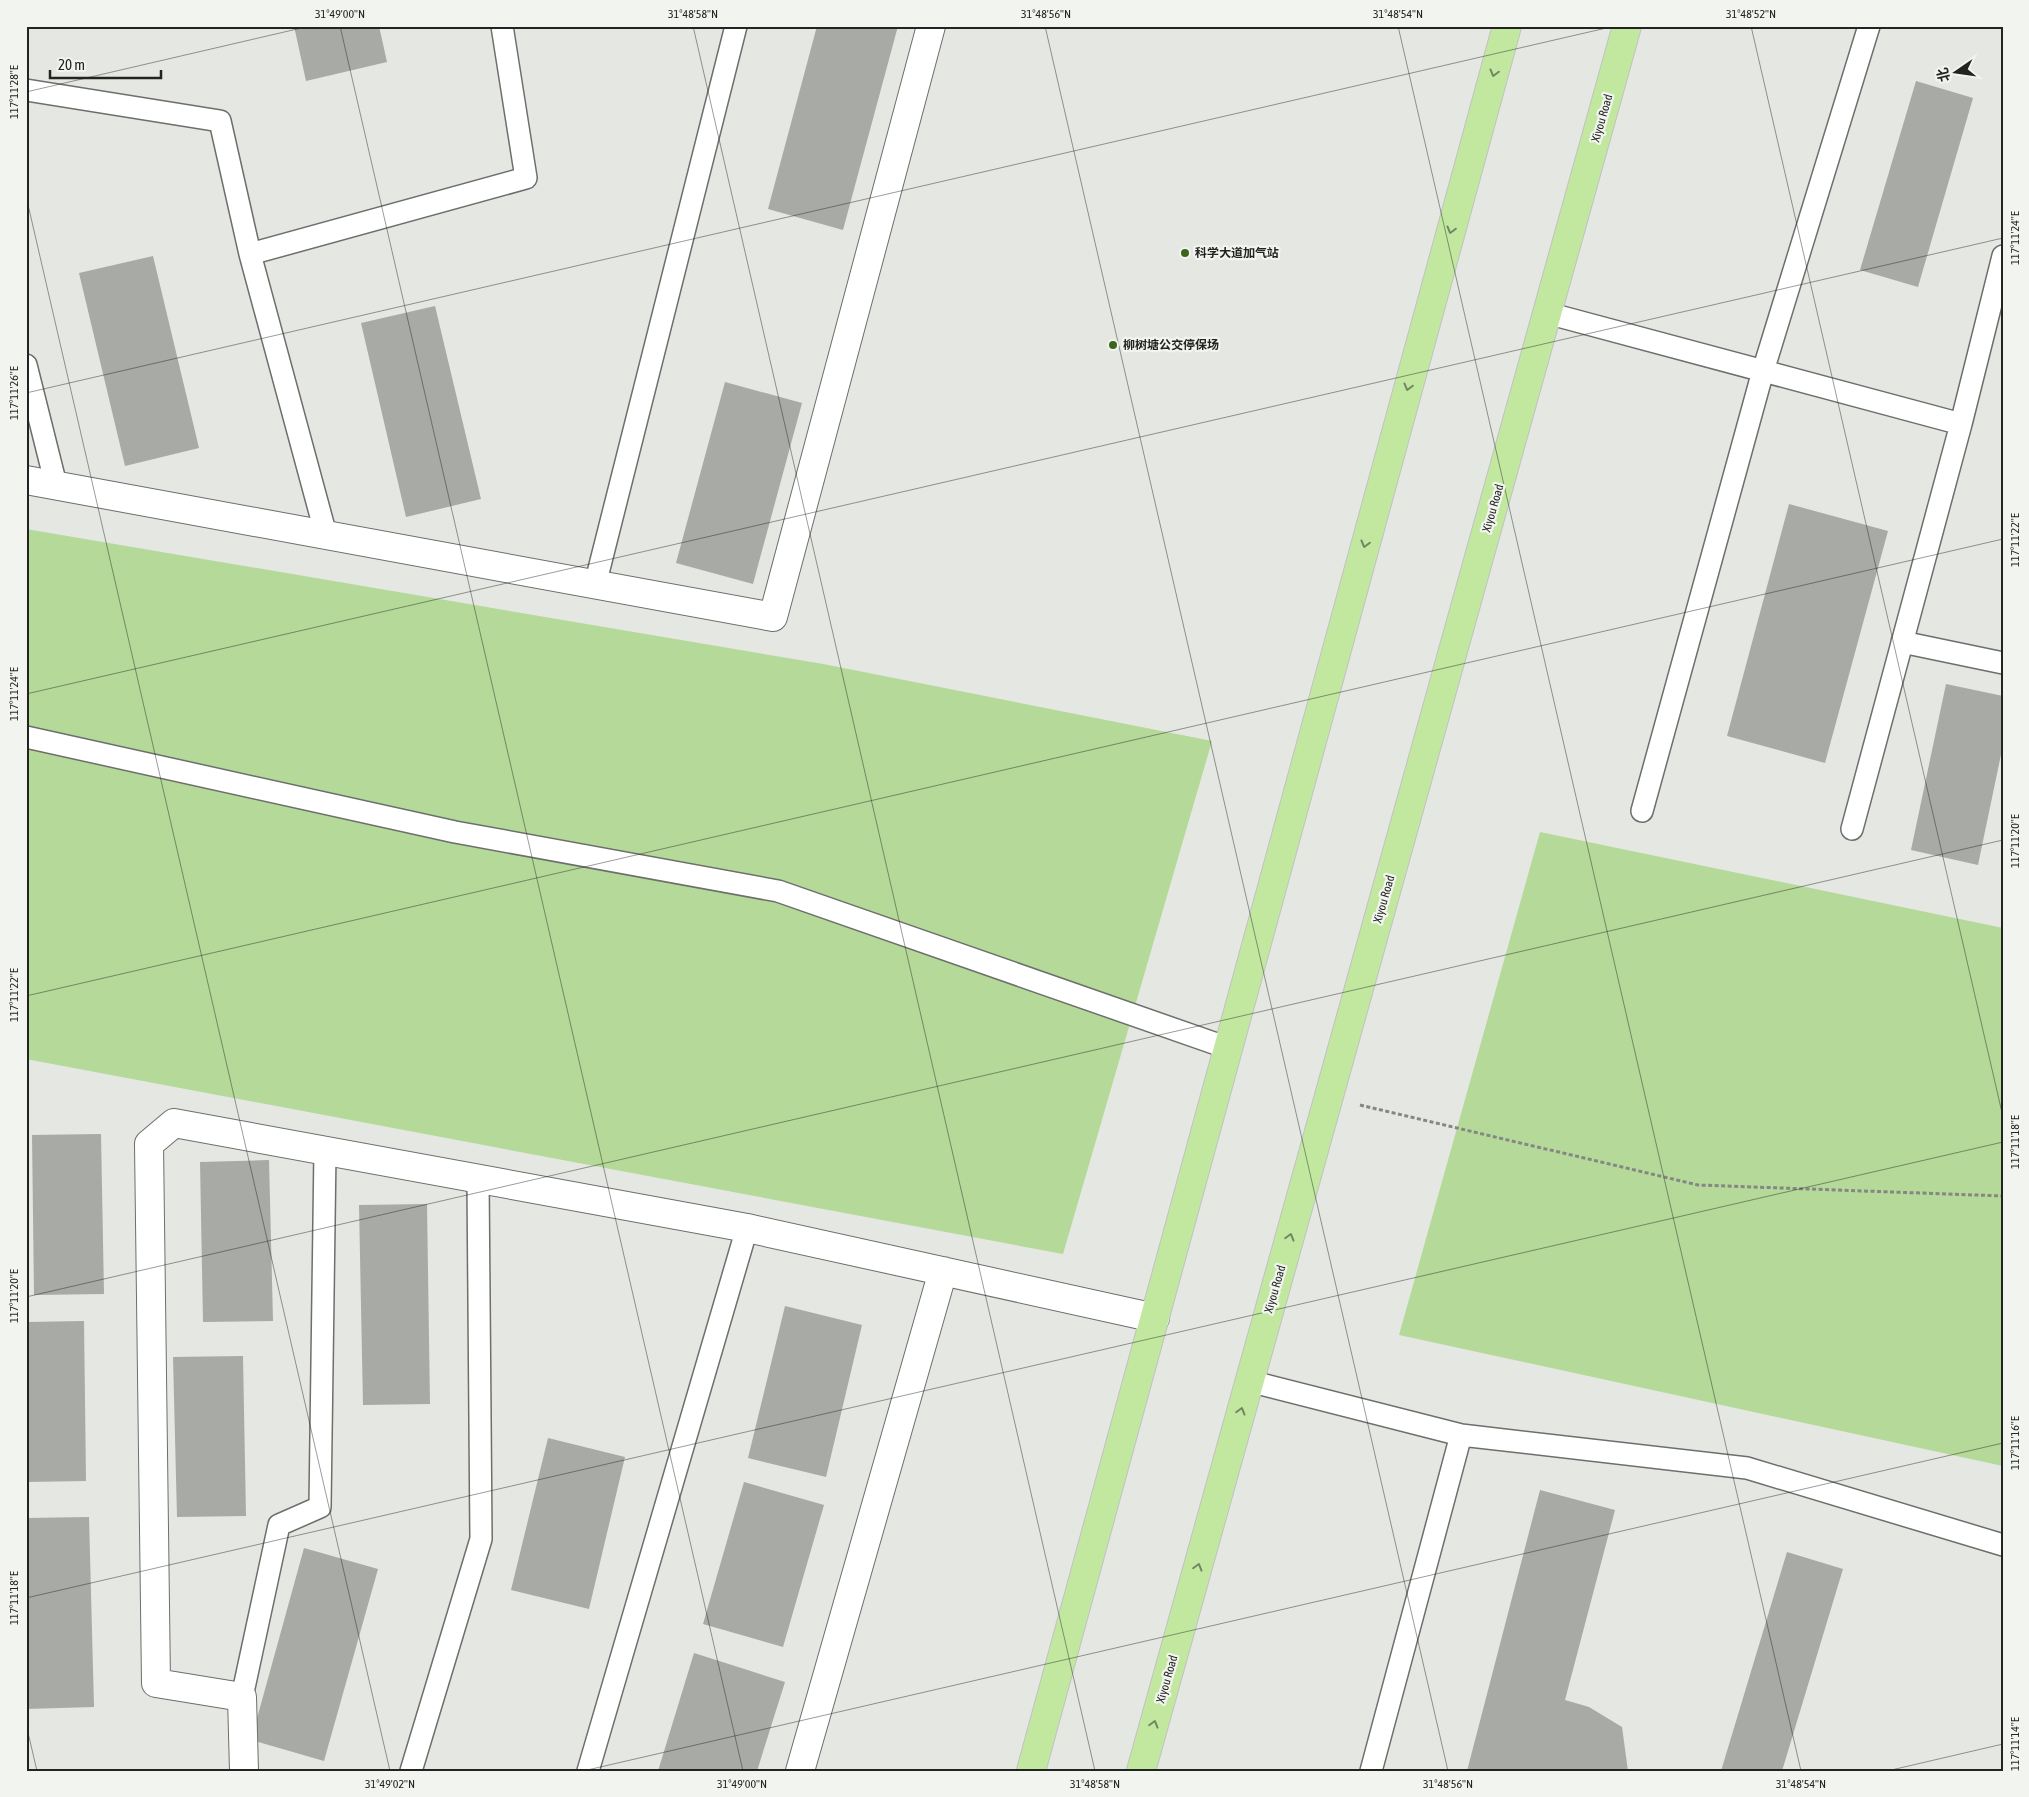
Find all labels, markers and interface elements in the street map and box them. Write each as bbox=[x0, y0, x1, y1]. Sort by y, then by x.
text: 31°49'00"N bbox=[315, 7, 365, 21]
text: 31°48'58"N bbox=[668, 7, 718, 21]
text: 31°48'56"N bbox=[1021, 7, 1071, 21]
text: 31°48'54"N bbox=[1373, 7, 1423, 21]
text: 31°48'52"N bbox=[1726, 7, 1776, 21]
scale bar bbox=[50, 48, 161, 80]
north arrow bbox=[1932, 48, 1982, 98]
text: 20 m bbox=[58, 56, 85, 73]
text: 117°11'28"E bbox=[7, 65, 21, 119]
text: 北 bbox=[1934, 66, 1953, 84]
one-way arrow bbox=[1489, 69, 1499, 77]
street label: Xiyou Road bbox=[1589, 93, 1615, 143]
text: 117°11'24"E bbox=[2008, 211, 2022, 265]
one-way arrow bbox=[1446, 226, 1457, 234]
place label: 科学大道加气站 bbox=[1195, 246, 1279, 260]
marker: 科学大道加气站 bbox=[1179, 247, 1191, 259]
place label: 柳树塘公交停保场 bbox=[1123, 338, 1219, 352]
marker: 柳树塘公交停保场 bbox=[1107, 339, 1119, 351]
text: 117°11'26"E bbox=[7, 366, 21, 420]
one-way arrow bbox=[1404, 382, 1414, 390]
street label: Xiyou Road bbox=[1480, 483, 1506, 533]
text: 117°11'22"E bbox=[2008, 513, 2022, 567]
one-way arrow bbox=[1361, 539, 1371, 547]
text: 117°11'24"E bbox=[7, 667, 21, 721]
text: 117°11'20"E bbox=[2008, 814, 2022, 868]
street label: Xiyou Road bbox=[1371, 874, 1397, 924]
text: 117°11'22"E bbox=[7, 968, 21, 1022]
text: 117°11'18"E bbox=[2008, 1115, 2022, 1169]
one-way arrow bbox=[1284, 1234, 1294, 1242]
street label: Xiyou Road bbox=[1262, 1264, 1288, 1314]
text: 117°11'20"E bbox=[7, 1269, 21, 1323]
one-way arrow bbox=[1236, 1407, 1246, 1415]
text: 117°11'16"E bbox=[2008, 1416, 2022, 1470]
one-way arrow bbox=[1192, 1564, 1202, 1572]
text: 117°11'18"E bbox=[7, 1571, 21, 1625]
street label: Xiyou Road bbox=[1154, 1654, 1180, 1704]
text: 117°11'14"E bbox=[2008, 1717, 2022, 1771]
one-way arrow bbox=[1148, 1719, 1159, 1728]
text: 31°49'02"N bbox=[365, 1777, 415, 1791]
text: 31°49'00"N bbox=[717, 1777, 767, 1791]
text: 31°48'58"N bbox=[1070, 1777, 1120, 1791]
text: 31°48'56"N bbox=[1423, 1777, 1473, 1791]
text: 31°48'54"N bbox=[1776, 1777, 1826, 1791]

